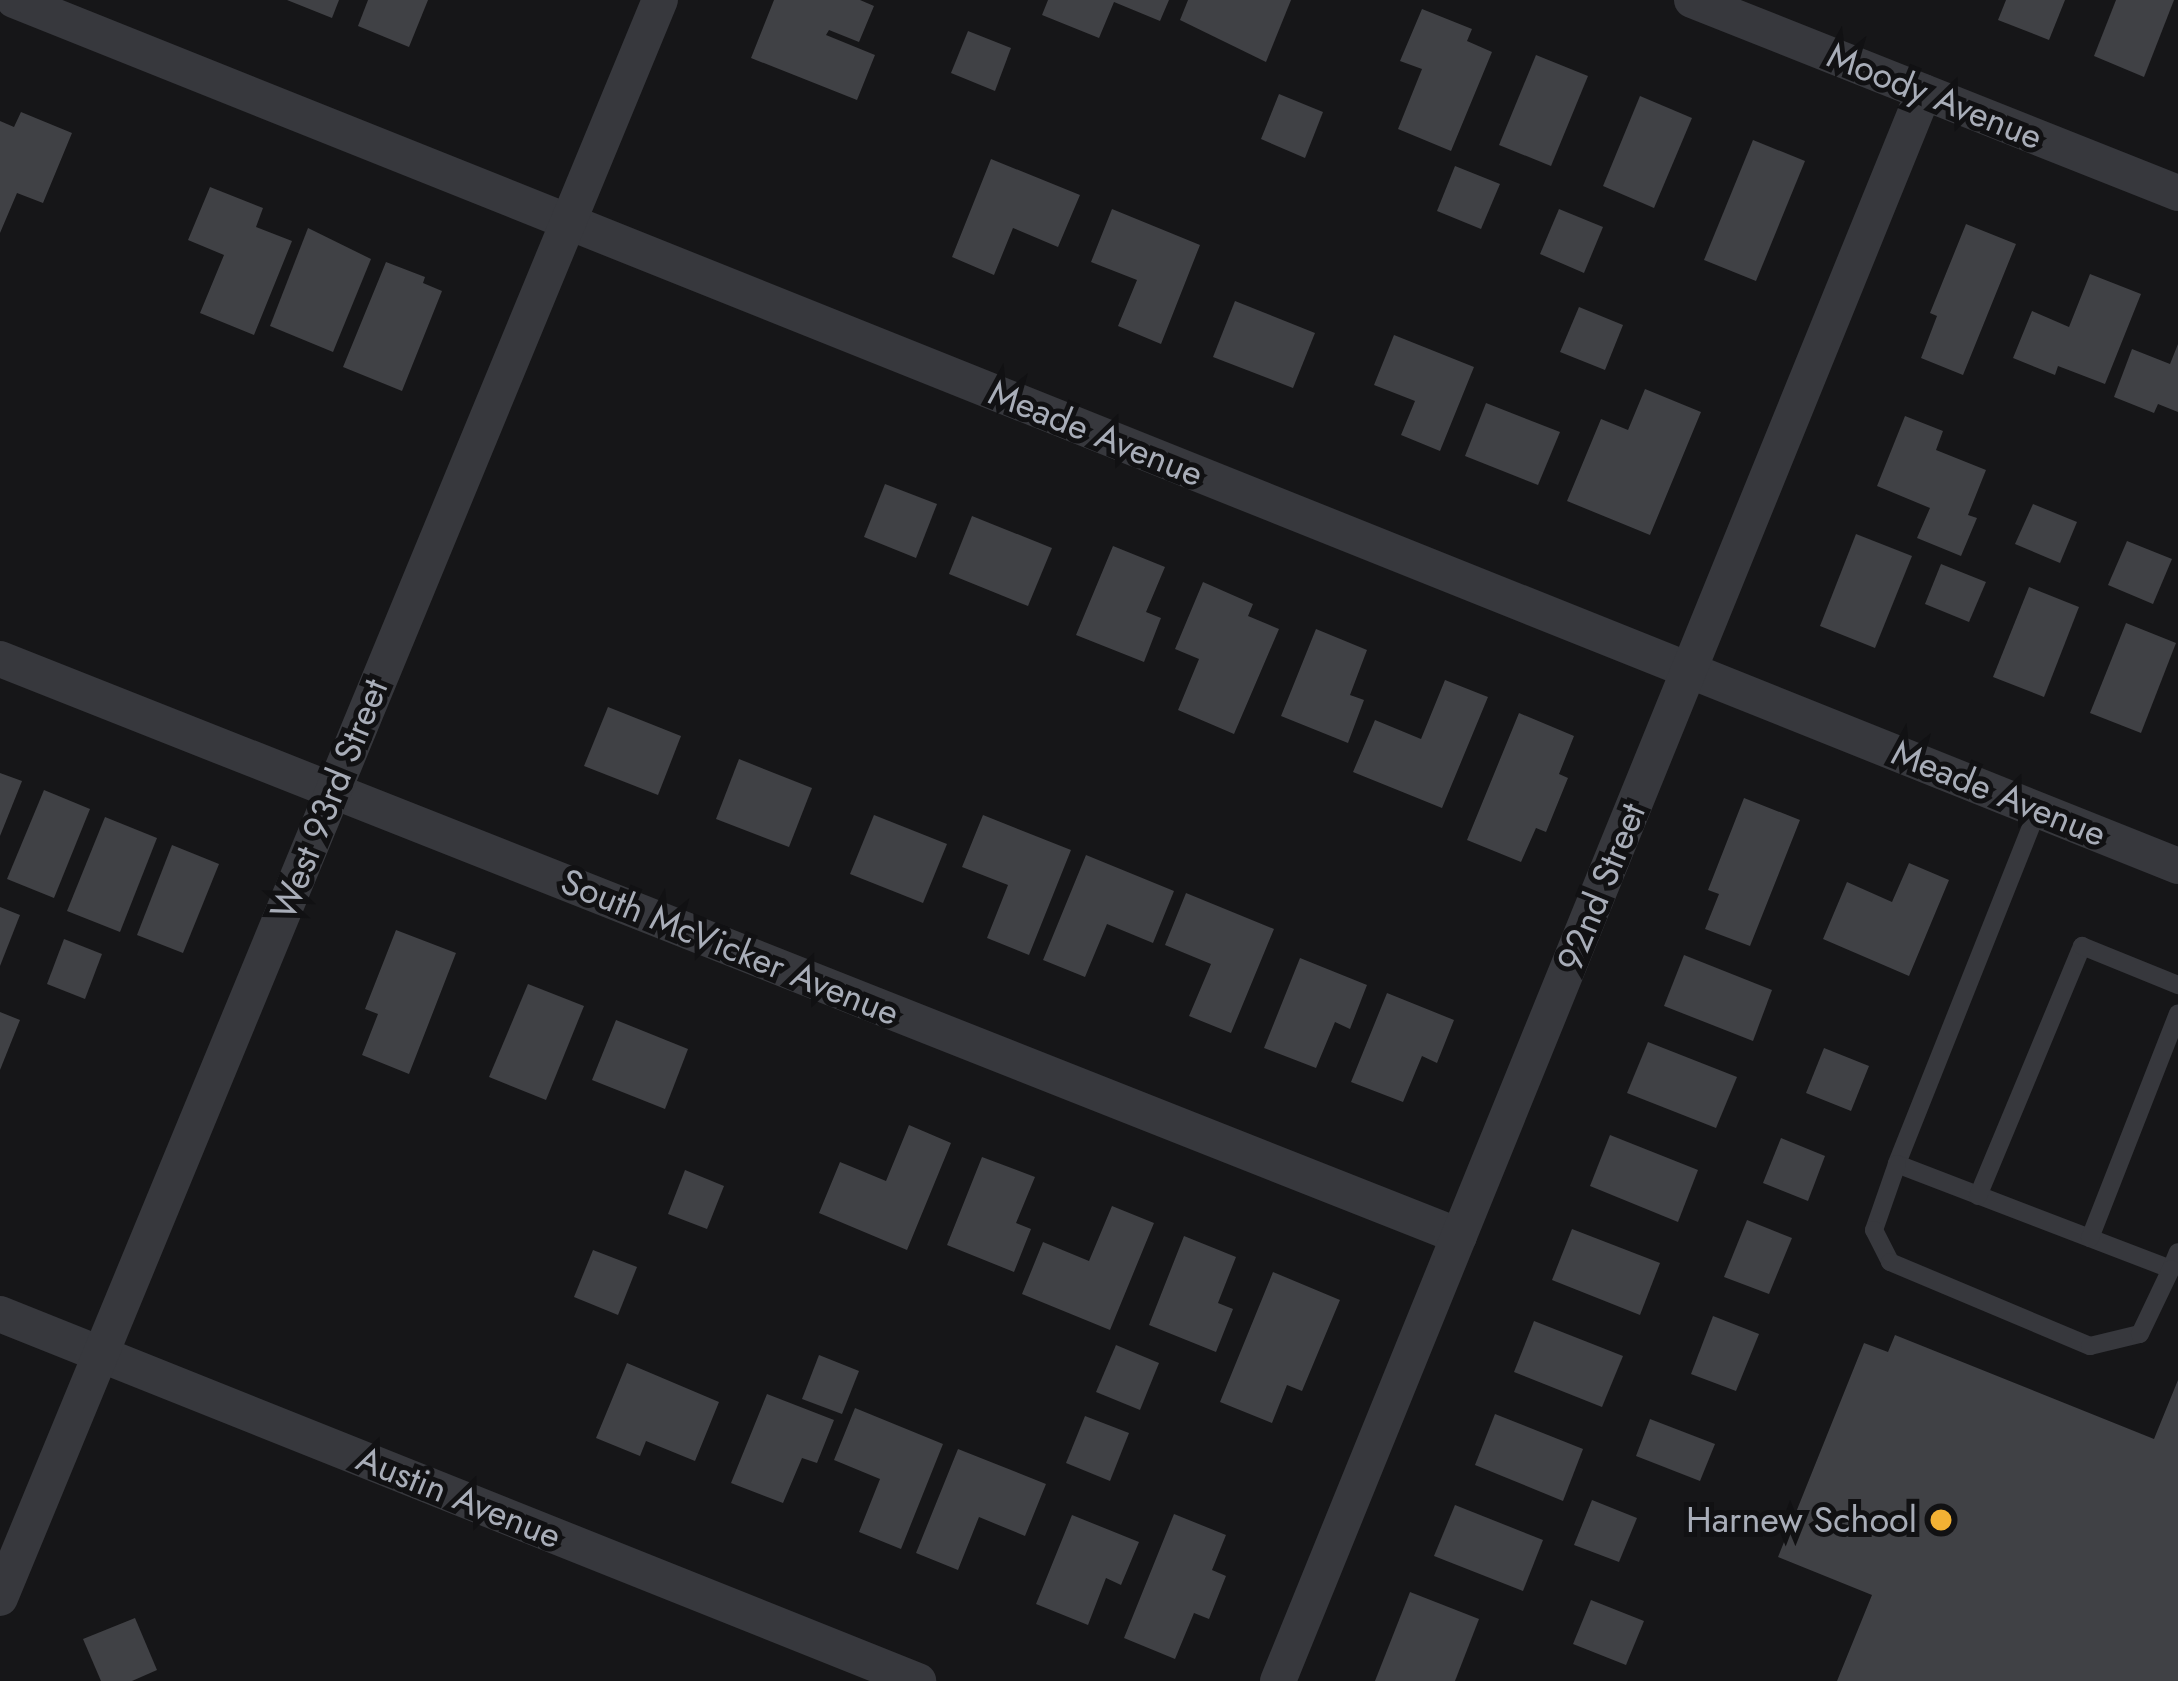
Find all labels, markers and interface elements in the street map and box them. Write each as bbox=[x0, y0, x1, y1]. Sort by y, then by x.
street label: Moody Avenue bbox=[1821, 33, 2049, 159]
street label: Meade Avenue bbox=[983, 370, 1209, 496]
street label: West 93rd Street bbox=[261, 673, 397, 925]
street label: Meade Avenue bbox=[1886, 730, 2112, 856]
street label: 92nd Street bbox=[1548, 797, 1654, 977]
street label: South McVicker Avenue bbox=[555, 859, 905, 1035]
street label: Austin Avenue bbox=[351, 1436, 567, 1558]
place label: Harnew School bbox=[1686, 1498, 1917, 1542]
marker: Harnew School bbox=[1928, 1507, 1954, 1533]

